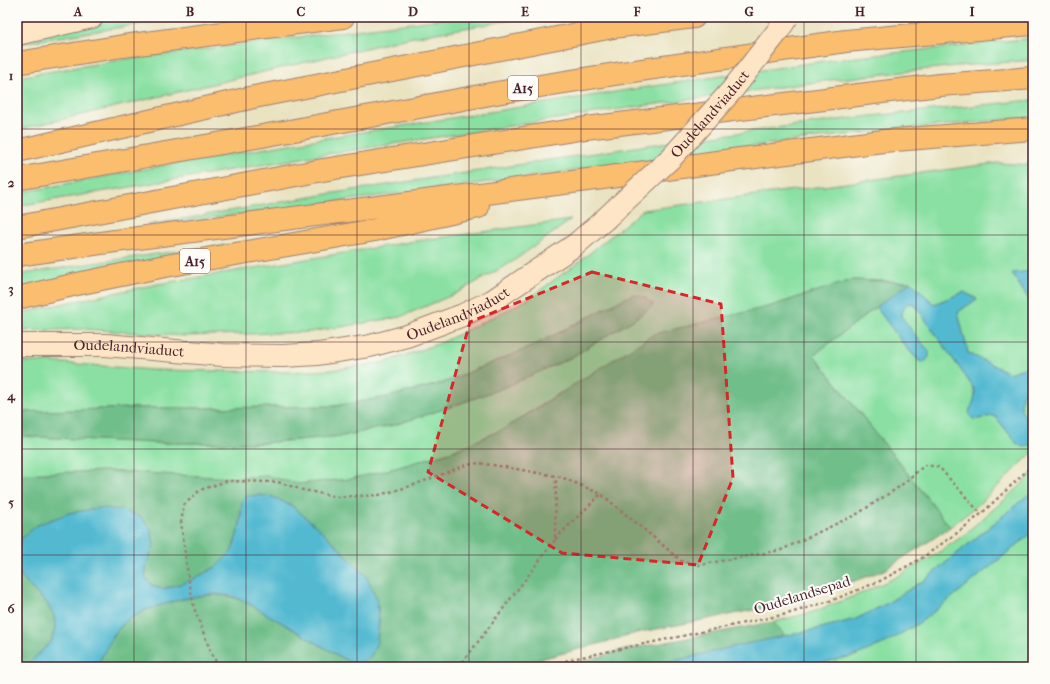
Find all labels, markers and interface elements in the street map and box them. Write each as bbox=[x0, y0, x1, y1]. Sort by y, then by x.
text: A bbox=[73, 4, 83, 19]
text: B bbox=[186, 4, 195, 19]
text: C bbox=[297, 4, 306, 19]
text: D bbox=[408, 4, 418, 19]
text: E bbox=[521, 4, 529, 19]
text: F bbox=[633, 4, 641, 19]
text: G bbox=[744, 4, 754, 19]
text: H bbox=[855, 4, 866, 19]
text: I bbox=[969, 4, 975, 19]
street label: Oudelandviaduct bbox=[666, 66, 754, 162]
text: 1 bbox=[9, 68, 14, 83]
road number: A15 bbox=[508, 76, 538, 100]
text: 2 bbox=[8, 175, 15, 190]
road number: A15 bbox=[180, 249, 210, 273]
text: 3 bbox=[8, 281, 14, 297]
street label: Oudelandviaduct bbox=[404, 282, 513, 344]
street label: Oudelandviaduct bbox=[73, 336, 186, 361]
text: 4 bbox=[6, 388, 16, 404]
text: 5 bbox=[8, 495, 14, 510]
street label: Oudelandsepad bbox=[752, 572, 853, 618]
text: 6 bbox=[7, 601, 15, 616]

